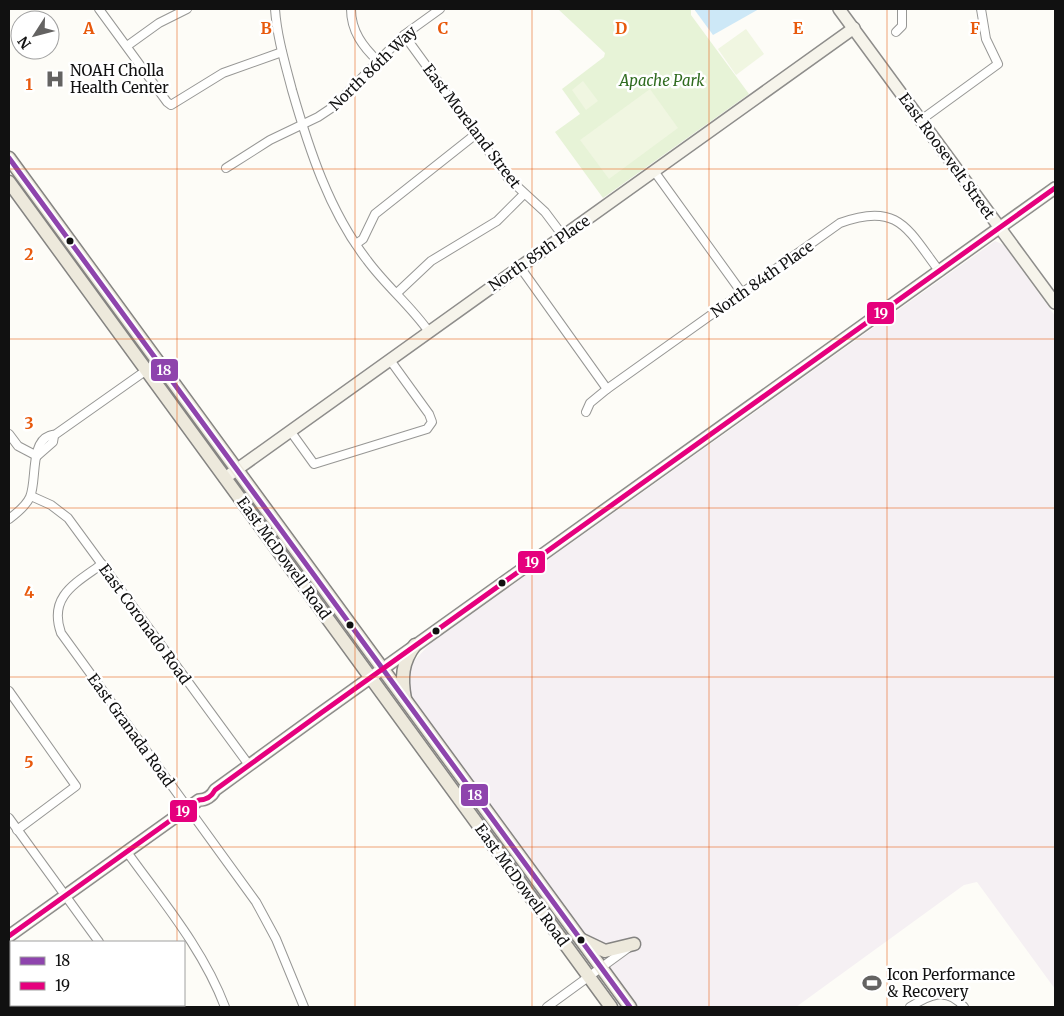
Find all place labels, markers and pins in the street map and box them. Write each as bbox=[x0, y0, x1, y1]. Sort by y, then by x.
place label: NOAH Cholla Health Center bbox=[70, 61, 169, 97]
hospital icon: NOAH Cholla Health Center bbox=[44, 68, 66, 90]
unlabelled marker bbox=[65, 236, 75, 246]
unlabelled marker bbox=[497, 578, 507, 588]
unlabelled marker bbox=[345, 620, 355, 630]
unlabelled marker bbox=[431, 626, 441, 636]
unlabelled marker bbox=[576, 935, 586, 945]
place label: Icon Performance & Recovery bbox=[887, 965, 1015, 1001]
sports icon: Icon Performance & Recovery bbox=[861, 972, 883, 994]

